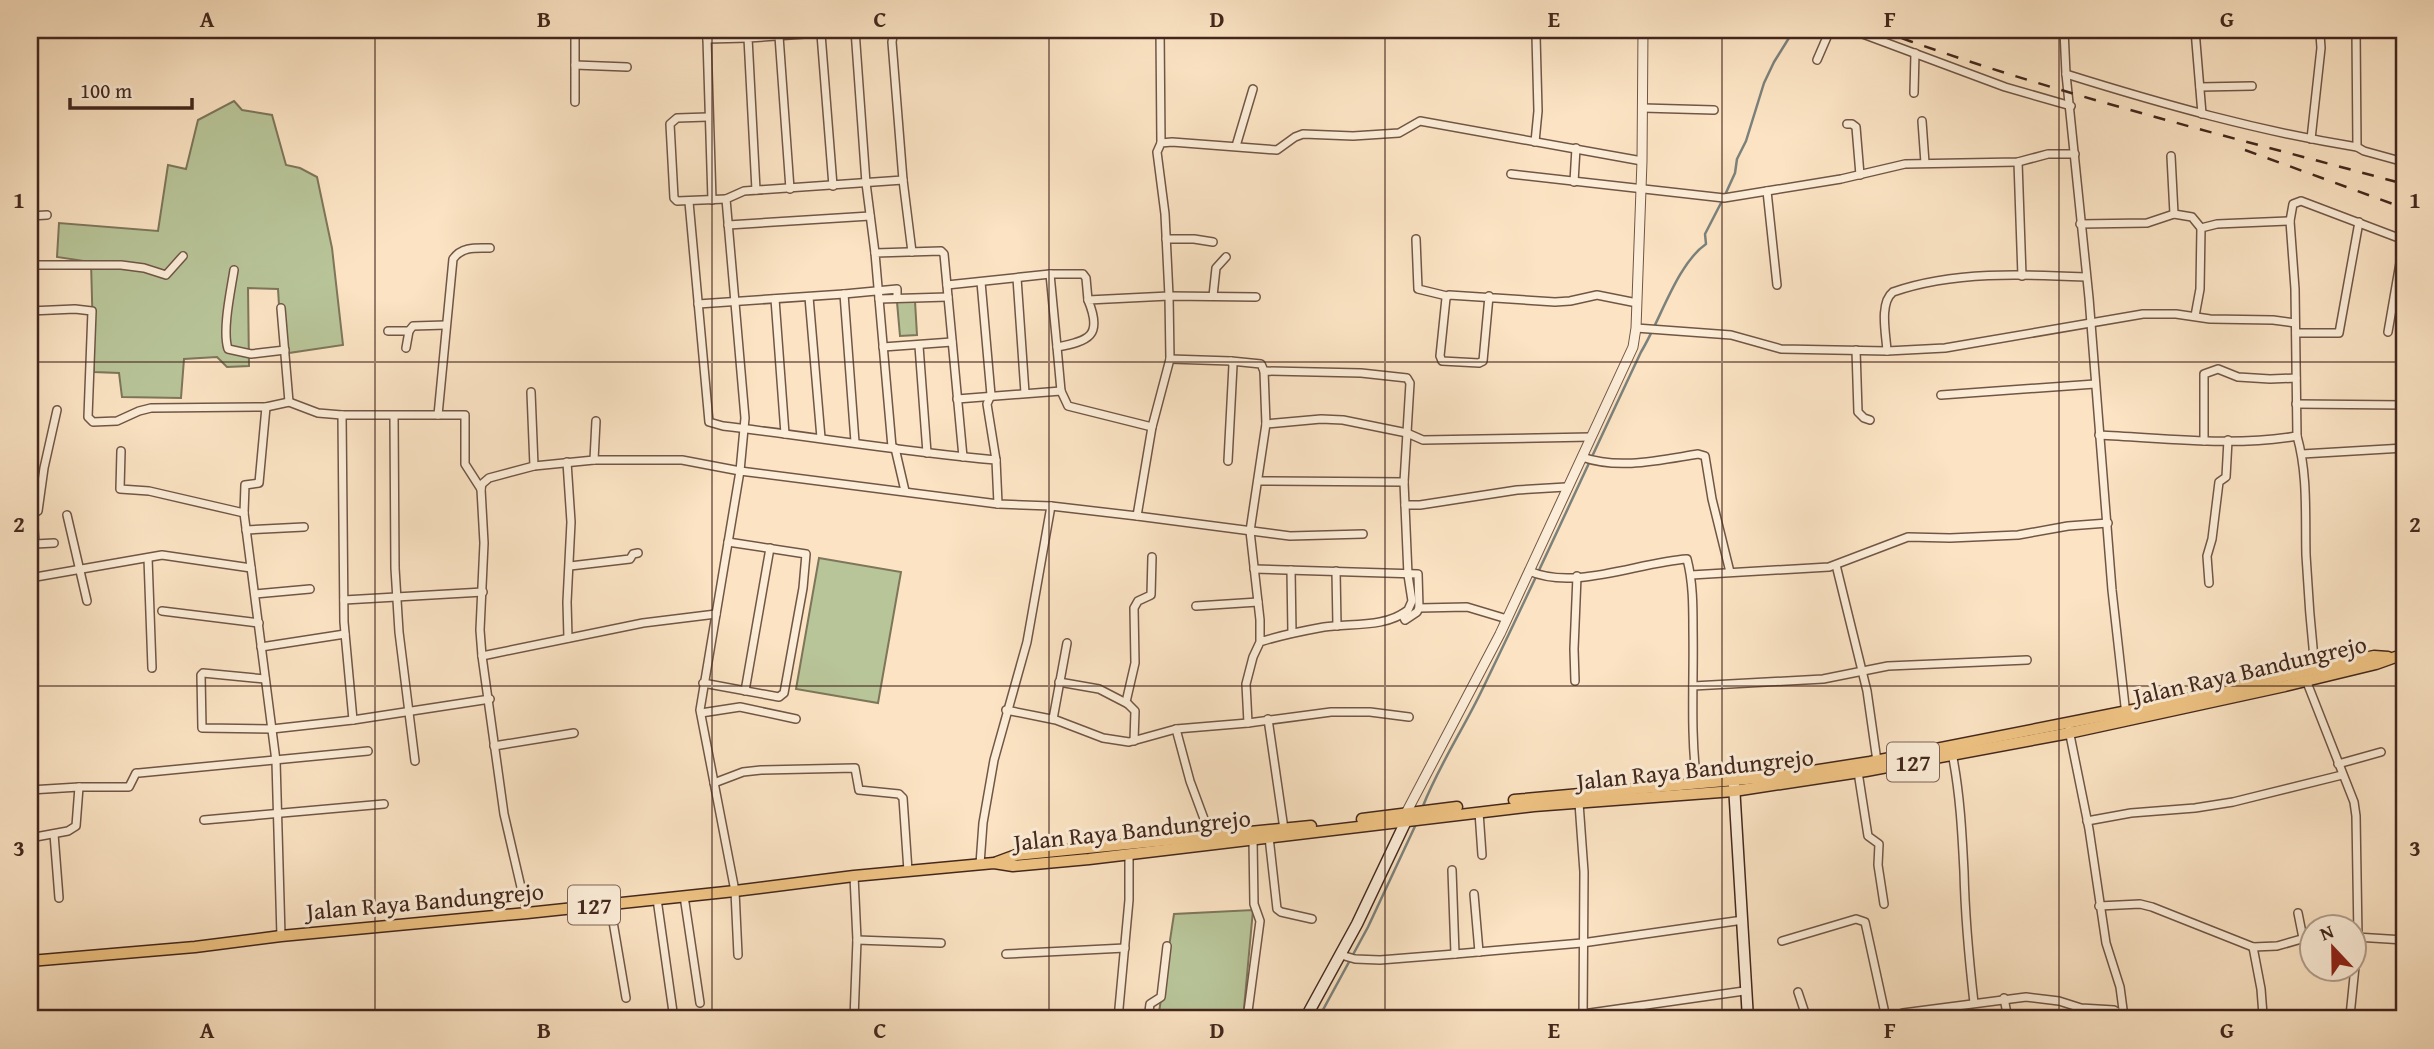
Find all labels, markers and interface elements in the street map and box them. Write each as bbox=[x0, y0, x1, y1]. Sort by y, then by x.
text: A bbox=[200, 2, 215, 35]
text: B bbox=[537, 2, 551, 35]
text: C bbox=[873, 2, 887, 35]
text: D bbox=[1210, 2, 1225, 35]
text: E bbox=[1548, 2, 1560, 35]
text: F bbox=[1884, 2, 1896, 35]
text: G bbox=[2220, 2, 2234, 35]
scale bar bbox=[70, 66, 192, 110]
text: 100 m bbox=[80, 75, 132, 106]
text: 1 bbox=[13, 183, 25, 216]
text: 1 bbox=[2409, 183, 2421, 216]
text: 2 bbox=[13, 507, 25, 540]
text: 2 bbox=[2409, 507, 2421, 540]
street label: Jalan Raya Bandungrejo bbox=[2127, 626, 2370, 715]
street label: Jalan Raya Bandungrejo bbox=[1572, 739, 1815, 799]
road number: 127 bbox=[1887, 742, 1939, 782]
street label: Jalan Raya Bandungrejo bbox=[1009, 800, 1252, 860]
text: 3 bbox=[13, 831, 25, 864]
text: 3 bbox=[2409, 831, 2421, 864]
street label: Jalan Raya Bandungrejo bbox=[302, 873, 545, 929]
road number: 127 bbox=[568, 885, 620, 924]
north arrow bbox=[2298, 912, 2368, 982]
text: N bbox=[2315, 917, 2338, 948]
text: A bbox=[200, 1013, 215, 1046]
text: B bbox=[537, 1013, 551, 1046]
text: C bbox=[873, 1013, 887, 1046]
text: D bbox=[1210, 1013, 1225, 1046]
text: E bbox=[1548, 1013, 1560, 1046]
text: F bbox=[1884, 1013, 1896, 1046]
text: G bbox=[2220, 1013, 2234, 1046]

